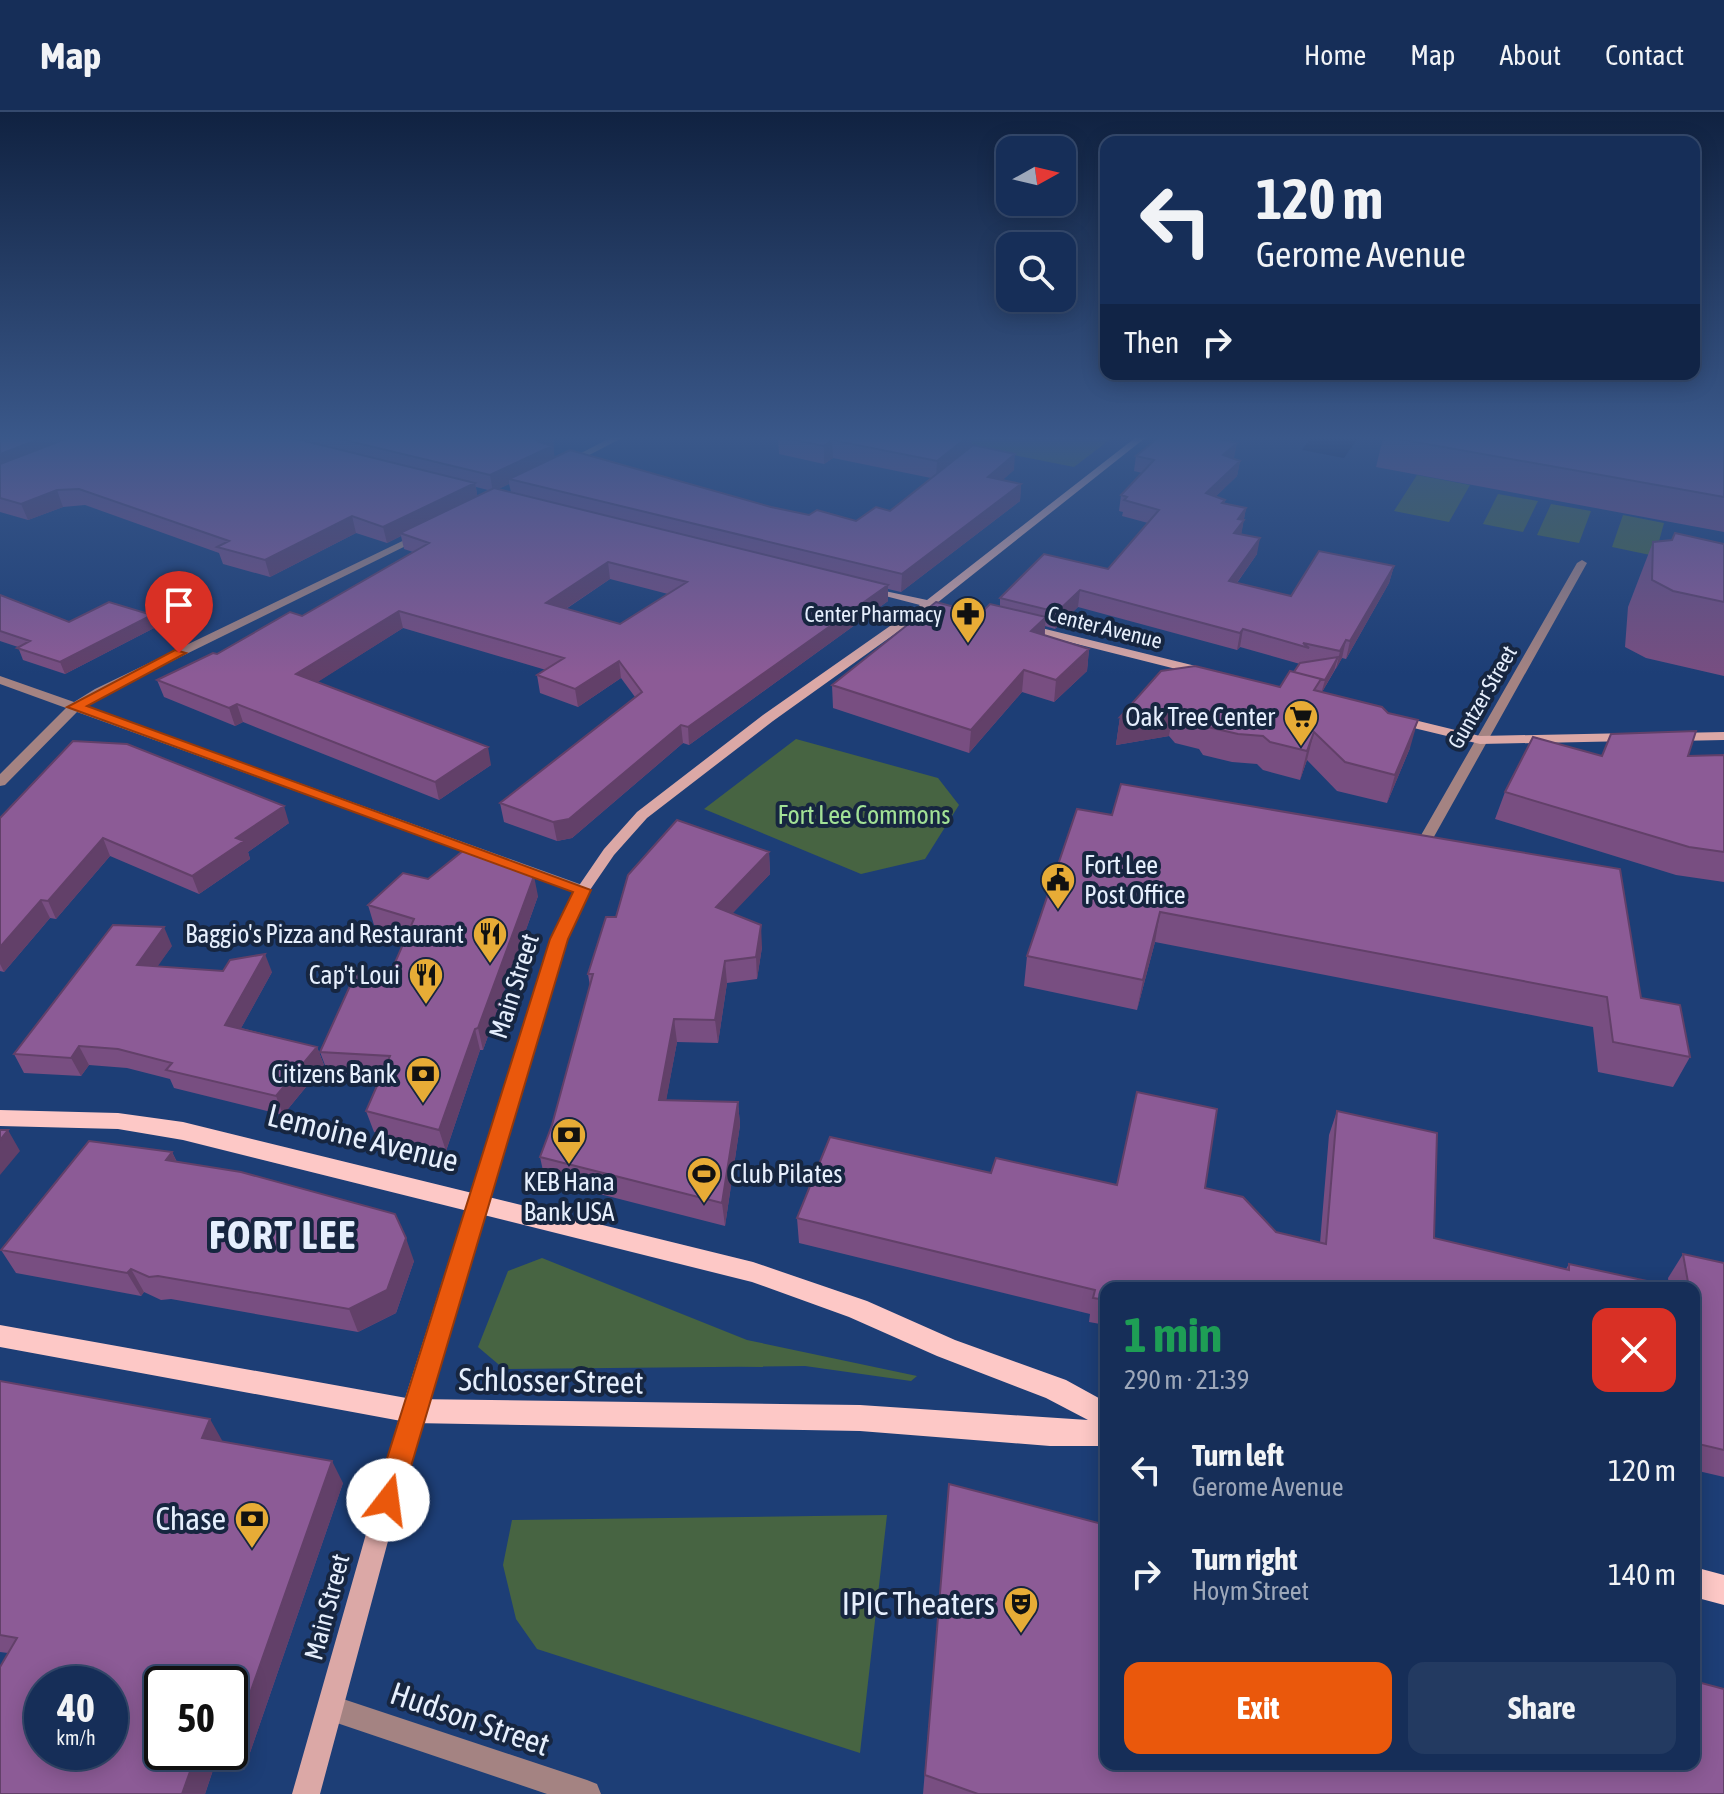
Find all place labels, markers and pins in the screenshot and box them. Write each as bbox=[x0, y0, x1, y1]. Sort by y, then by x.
pin bbox=[145, 571, 213, 653]
pharmacy icon: Center Pharmacy bbox=[949, 595, 987, 645]
place label: Center Pharmacy bbox=[804, 601, 942, 627]
supermarket icon: Oak Tree Center bbox=[1282, 698, 1320, 748]
place label: Oak Tree Center bbox=[1125, 702, 1275, 732]
place label: Fort Lee Post Office bbox=[1084, 850, 1186, 910]
public building icon: Fort Lee Post Office bbox=[1039, 861, 1077, 911]
restaurant icon: Baggio's Pizza and Restaurant bbox=[471, 915, 509, 965]
place label: Baggio's Pizza and Restaurant bbox=[185, 919, 464, 949]
restaurant icon: Cap't Loui bbox=[407, 956, 445, 1006]
place label: Cap't Loui bbox=[309, 960, 400, 990]
bank icon: Citizens Bank bbox=[404, 1055, 442, 1105]
place label: Citizens Bank bbox=[271, 1059, 397, 1089]
bank icon: KEB Hana Bank USA bbox=[550, 1116, 588, 1166]
sports icon: Club Pilates bbox=[685, 1155, 723, 1205]
place label: Club Pilates bbox=[730, 1159, 842, 1189]
place label: KEB Hana Bank USA bbox=[523, 1167, 615, 1227]
place label: Chase bbox=[155, 1500, 226, 1537]
bank icon: Chase bbox=[233, 1500, 271, 1550]
place label: IPIC Theaters bbox=[842, 1585, 995, 1622]
theatre icon: IPIC Theaters bbox=[1002, 1585, 1040, 1635]

